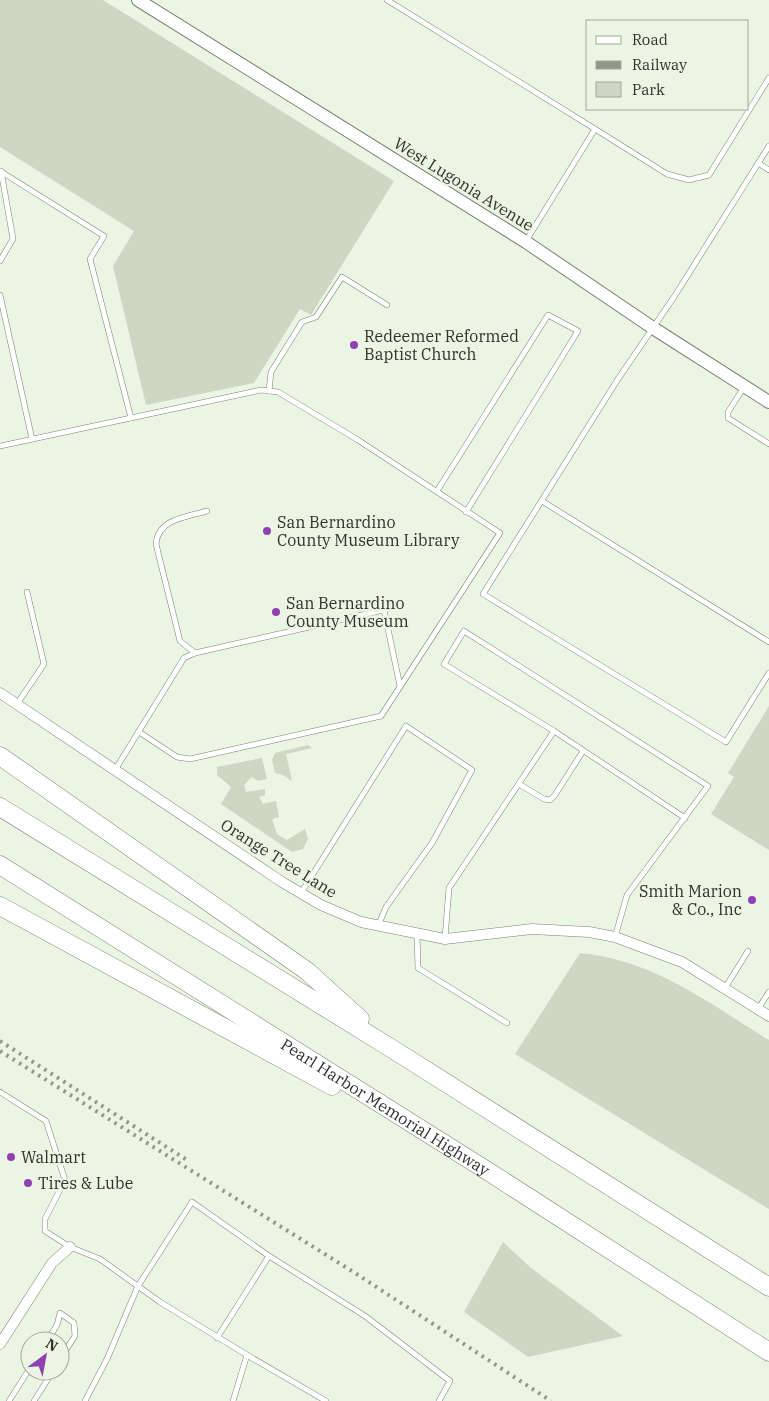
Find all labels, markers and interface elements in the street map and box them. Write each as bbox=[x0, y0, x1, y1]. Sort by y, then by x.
legend bbox=[586, 20, 749, 110]
text: Road bbox=[632, 30, 668, 49]
text: Railway bbox=[632, 55, 687, 74]
text: Park bbox=[632, 80, 665, 99]
street label: West Lugonia Avenue bbox=[390, 133, 538, 235]
place label: Redeemer Reformed Baptist Church bbox=[364, 326, 519, 364]
marker: Redeemer Reformed Baptist Church bbox=[348, 339, 360, 351]
place label: San Bernardino County Museum Library bbox=[277, 512, 460, 550]
marker: San Bernardino County Museum Library bbox=[261, 525, 273, 537]
place label: San Bernardino County Museum bbox=[286, 593, 409, 631]
marker: San Bernardino County Museum bbox=[270, 606, 282, 618]
street label: Orange Tree Lane bbox=[217, 814, 341, 902]
place label: Smith Marion & Co., Inc bbox=[639, 881, 742, 919]
marker: Smith Marion & Co., Inc bbox=[746, 894, 758, 906]
street label: Pearl Harbor Memorial Highway bbox=[277, 1034, 494, 1180]
place label: Walmart bbox=[21, 1147, 86, 1167]
marker: Walmart bbox=[5, 1151, 17, 1163]
place label: Tires & Lube bbox=[38, 1173, 133, 1193]
marker: Tires & Lube bbox=[22, 1177, 34, 1189]
north arrow bbox=[20, 1331, 70, 1381]
text: N bbox=[42, 1334, 61, 1356]

